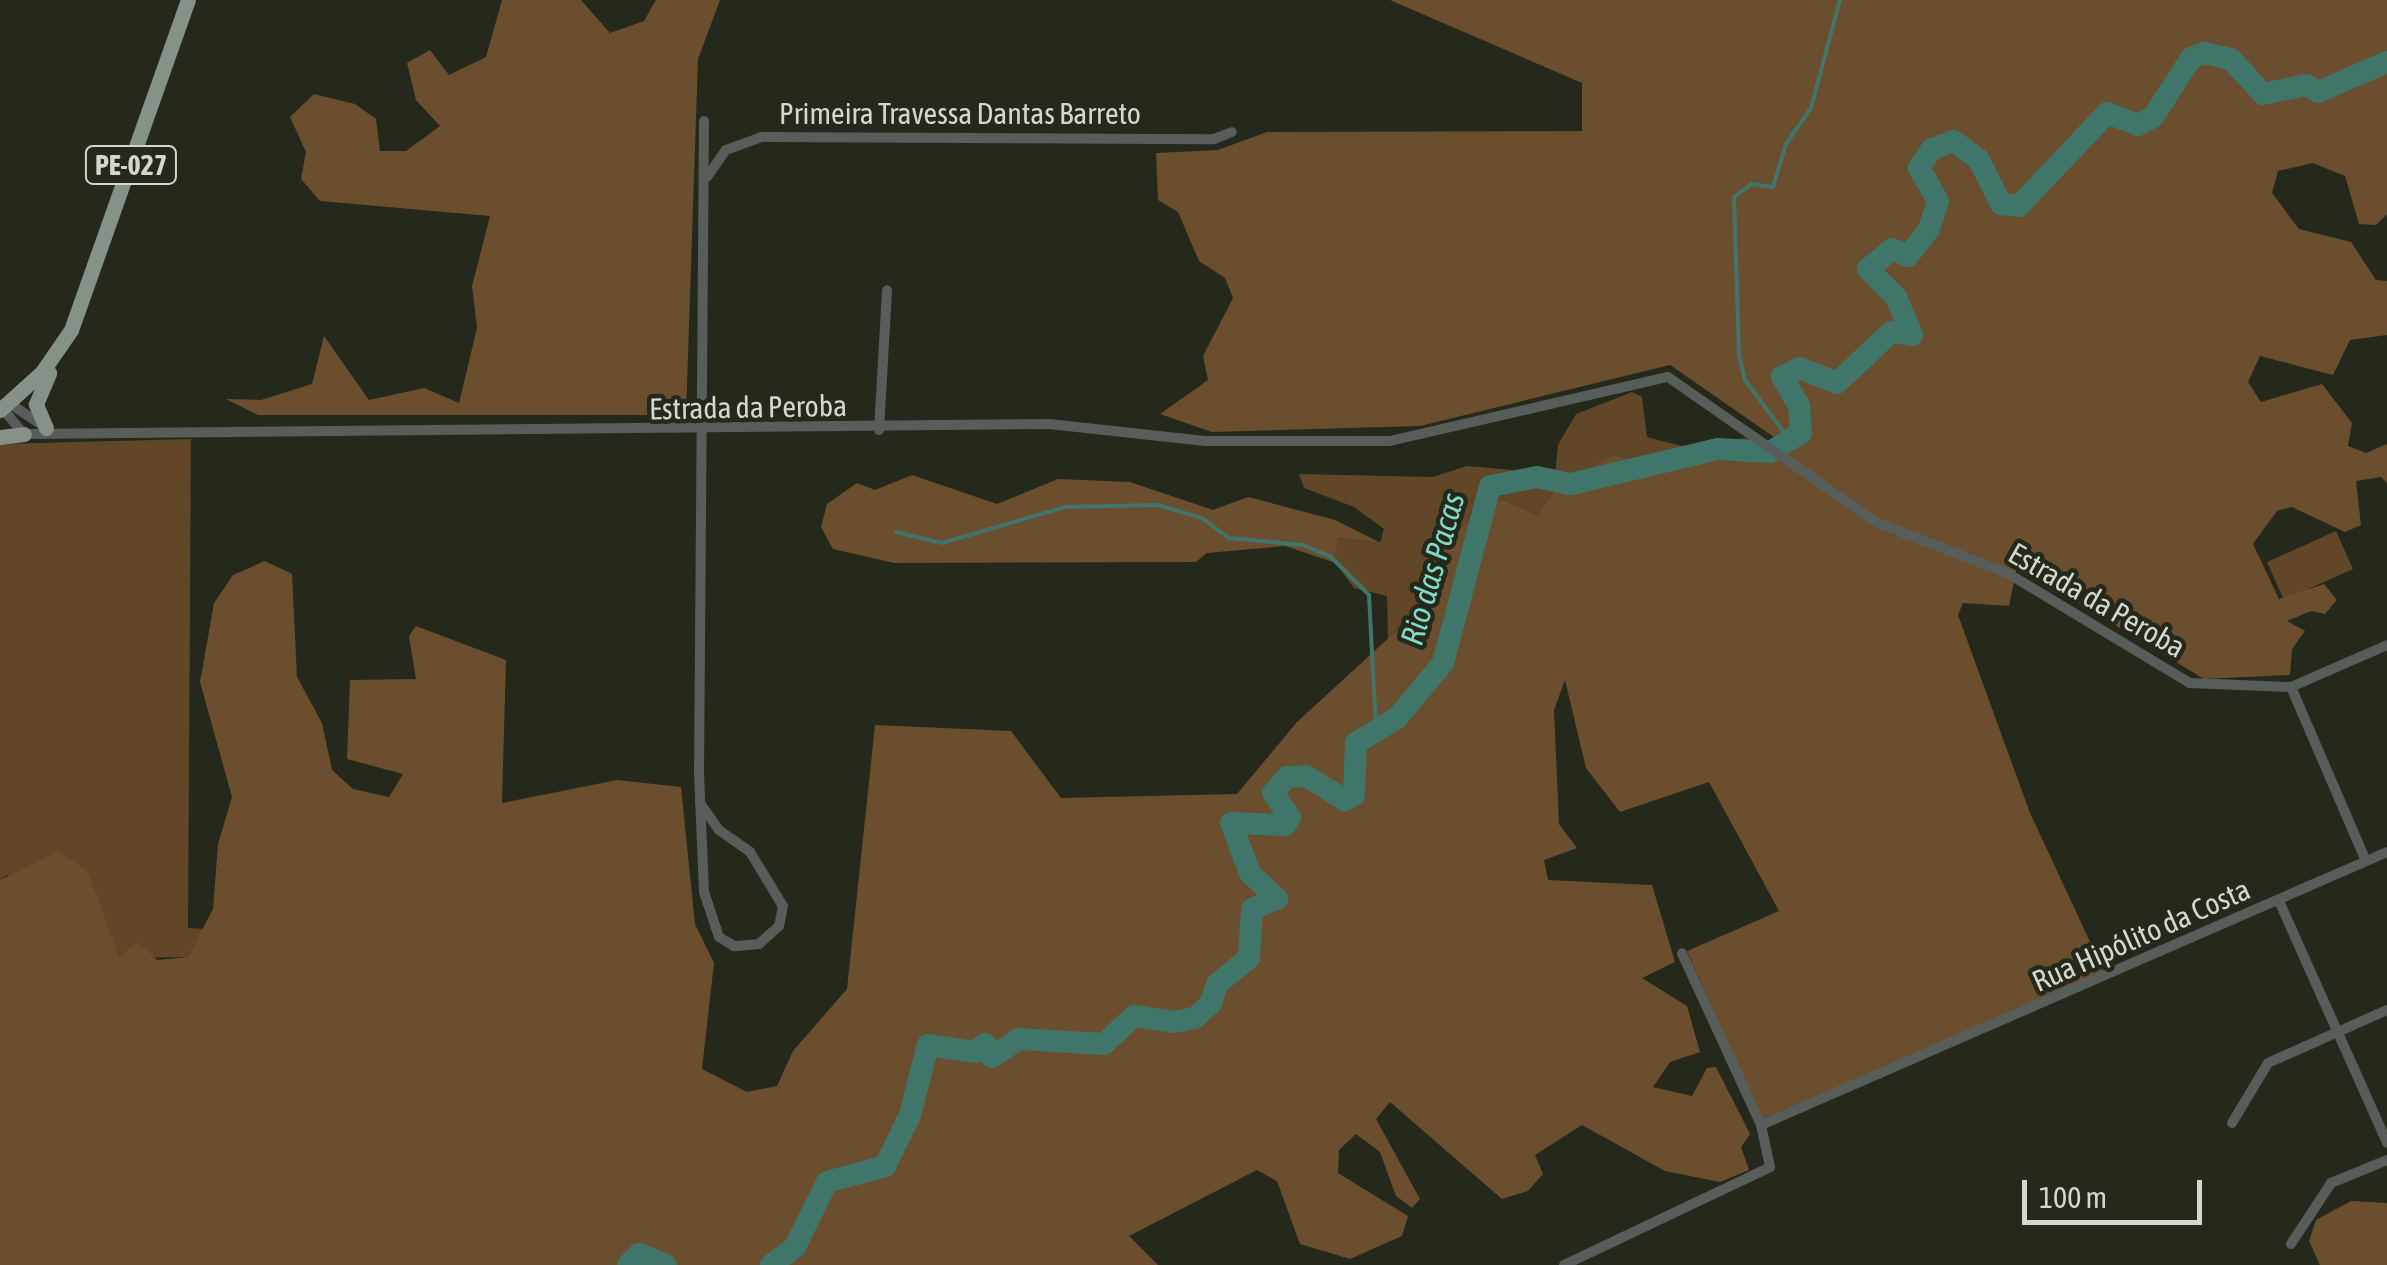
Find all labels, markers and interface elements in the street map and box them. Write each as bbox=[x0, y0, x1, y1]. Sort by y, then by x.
street label: Primeira Travessa Dantas Barreto bbox=[779, 95, 1141, 131]
road number: PE-027 bbox=[84, 142, 178, 188]
street label: Estrada da Peroba bbox=[649, 387, 847, 427]
water label: Rio das Pacas bbox=[1393, 488, 1473, 650]
street label: Estrada da Peroba bbox=[2002, 535, 2192, 665]
street label: Rua Hipólito da Costa bbox=[2026, 871, 2256, 999]
scale bar bbox=[2027, 1160, 2207, 1222]
text: 100 m bbox=[2039, 1180, 2107, 1214]

